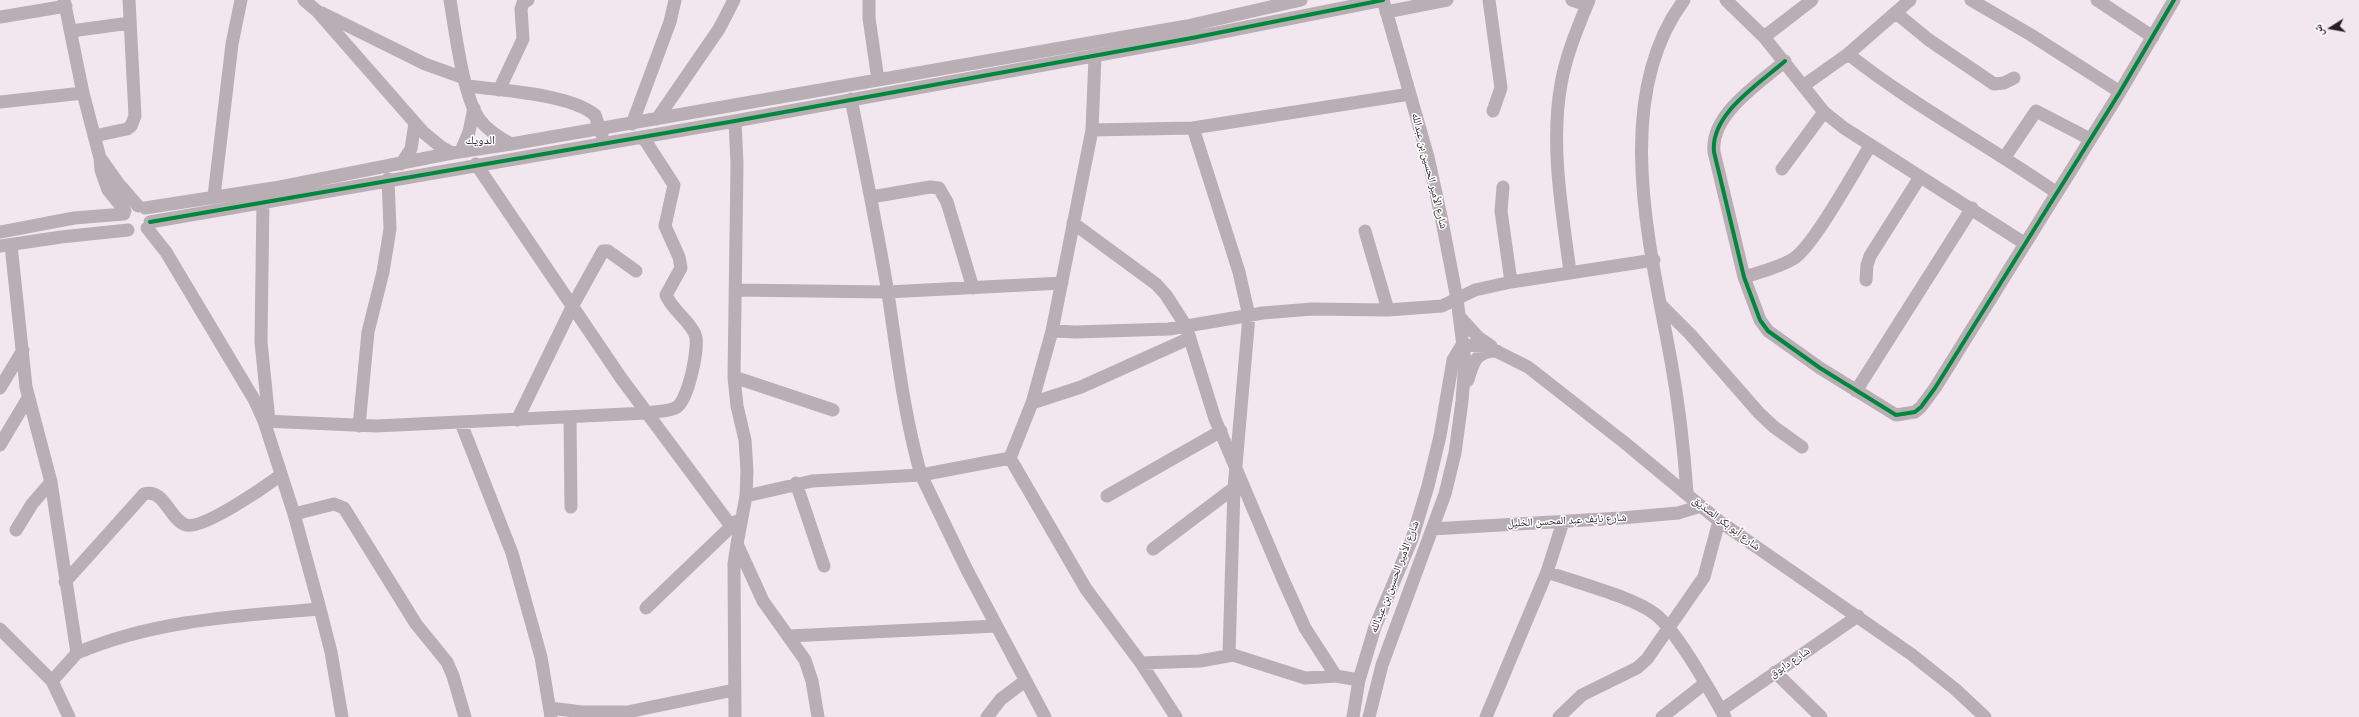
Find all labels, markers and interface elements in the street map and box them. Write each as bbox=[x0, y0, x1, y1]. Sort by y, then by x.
north arrow bbox=[2311, 8, 2351, 48]
text: ش bbox=[2311, 23, 2326, 37]
street label: شارع الأمير الحسين بن عبدالله bbox=[1408, 112, 1450, 230]
district label: الدويك bbox=[465, 134, 495, 148]
street label: شارع أبو بكر الصدّيق bbox=[1690, 494, 1762, 554]
street label: شارع نايف عبد المحسن الخليل bbox=[1507, 511, 1627, 531]
street label: شارع الأمير الحسين بن عبدالله bbox=[1368, 519, 1422, 635]
street label: شارع دابوق bbox=[1767, 645, 1813, 681]

